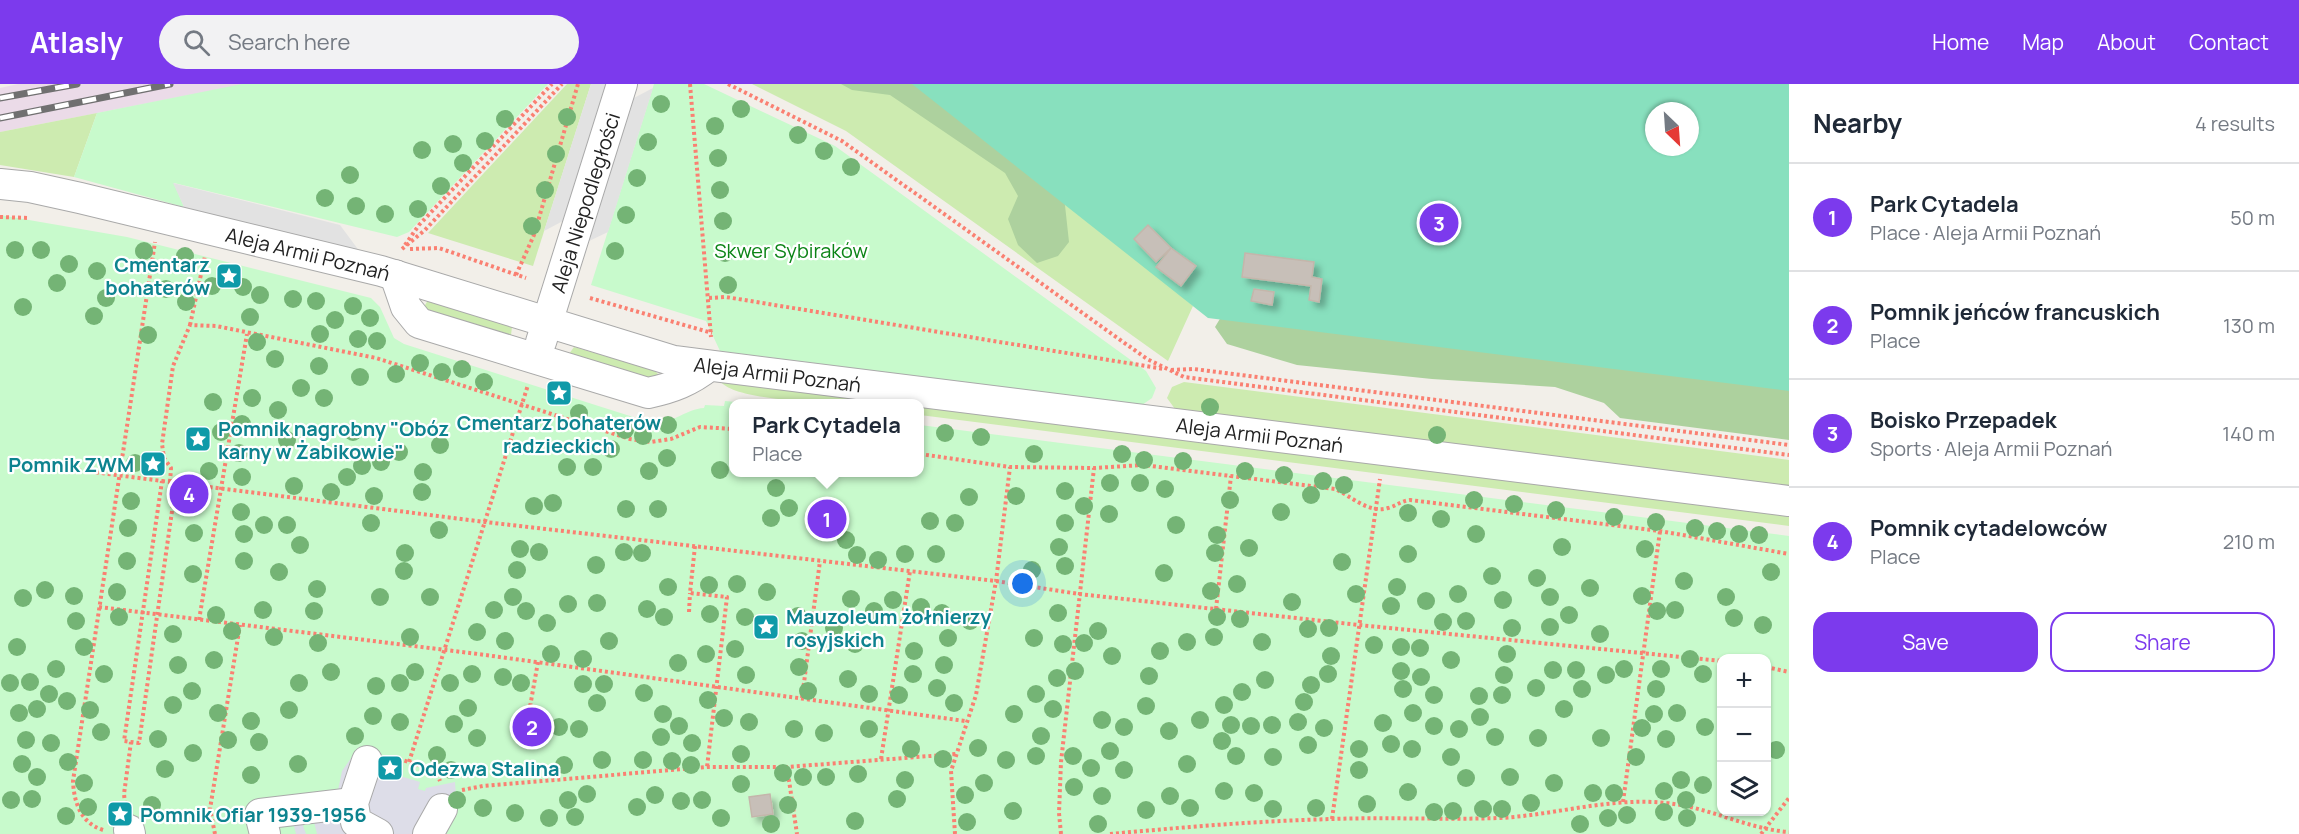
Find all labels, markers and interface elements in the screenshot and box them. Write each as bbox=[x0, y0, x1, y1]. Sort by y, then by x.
search box bbox=[159, 15, 579, 69]
text: Atlasly bbox=[30, 23, 123, 61]
icon: search bbox=[180, 26, 213, 59]
text: Search here bbox=[228, 27, 350, 57]
text: Home bbox=[1932, 28, 1989, 56]
text: Map bbox=[2022, 28, 2064, 56]
text: About bbox=[2097, 28, 2156, 56]
text: Contact bbox=[2189, 28, 2269, 56]
north arrow bbox=[1645, 102, 1699, 156]
text: Nearby bbox=[1813, 105, 1902, 141]
street label: Aleja Niepodległości bbox=[544, 109, 626, 296]
text: 4 results bbox=[2195, 110, 2275, 137]
text: Park Cytadela bbox=[1870, 189, 2019, 219]
pin: 3 bbox=[1420, 200, 1458, 246]
text: 1 bbox=[1828, 204, 1837, 231]
text: 50 m bbox=[2230, 204, 2275, 231]
text: Place · Aleja Armii Poznań bbox=[1870, 219, 2101, 246]
street label: Aleja Armii Poznań bbox=[223, 220, 394, 287]
park label: Skwer Sybiraków bbox=[714, 237, 868, 264]
place label: Cmentarz bohaterów bbox=[105, 251, 210, 301]
place icon: Cmentarz bohaterów bbox=[214, 261, 244, 291]
text: Pomnik jeńców francuskich bbox=[1870, 297, 2160, 327]
text: 2 bbox=[1827, 312, 1838, 339]
text: 130 m bbox=[2223, 312, 2275, 339]
text: Place bbox=[1870, 327, 1920, 354]
street label: Aleja Armii Poznań bbox=[692, 350, 863, 398]
place icon: Cmentarz bohaterów radzieckich bbox=[544, 378, 574, 408]
popup bbox=[729, 399, 924, 477]
text: Boisko Przepadek bbox=[1870, 405, 2057, 435]
place label: Cmentarz bohaterów radzieckich bbox=[457, 409, 661, 459]
text: Park Cytadela bbox=[752, 410, 901, 440]
street label: Aleja Armii Poznań bbox=[1175, 411, 1345, 458]
place label: Pomnik nagrobny "Obóz karny w Żabikowie" bbox=[218, 415, 449, 465]
text: 3 bbox=[1827, 420, 1838, 447]
text: 140 m bbox=[2222, 420, 2275, 447]
place icon: Pomnik nagrobny "Obóz karny w Żabikowie" bbox=[183, 424, 213, 454]
text: Sports · Aleja Armii Poznań bbox=[1870, 435, 2112, 462]
text: Place bbox=[752, 440, 802, 467]
place icon: Pomnik ZWM bbox=[138, 449, 168, 479]
place label: Pomnik ZWM bbox=[8, 451, 134, 478]
pin: 4 bbox=[170, 472, 208, 516]
pin: 1 bbox=[808, 496, 846, 542]
text: Pomnik cytadelowców bbox=[1870, 513, 2108, 543]
text: 4 bbox=[1826, 528, 1839, 555]
text: 210 m bbox=[2223, 528, 2275, 555]
text: Place bbox=[1870, 543, 1920, 570]
your location bbox=[1008, 569, 1037, 598]
place label: Mauzoleum żołnierzy rosyjskich bbox=[786, 603, 992, 653]
place icon: Mauzoleum żołnierzy rosyjskich bbox=[751, 612, 781, 642]
button: Save bbox=[1813, 612, 2038, 672]
button: Share bbox=[2050, 612, 2275, 672]
map controls bbox=[1717, 654, 1771, 816]
button: + bbox=[1717, 654, 1771, 708]
pin: 2 bbox=[512, 704, 552, 750]
button: − bbox=[1717, 708, 1771, 762]
place icon: Odezwa Stalina bbox=[375, 753, 405, 783]
place label: Odezwa Stalina bbox=[410, 755, 560, 782]
button: layers bbox=[1717, 762, 1771, 816]
place icon: Pomnik Ofiar 1939-1956 bbox=[105, 799, 135, 829]
place label: Pomnik Ofiar 1939-1956 bbox=[140, 801, 367, 828]

